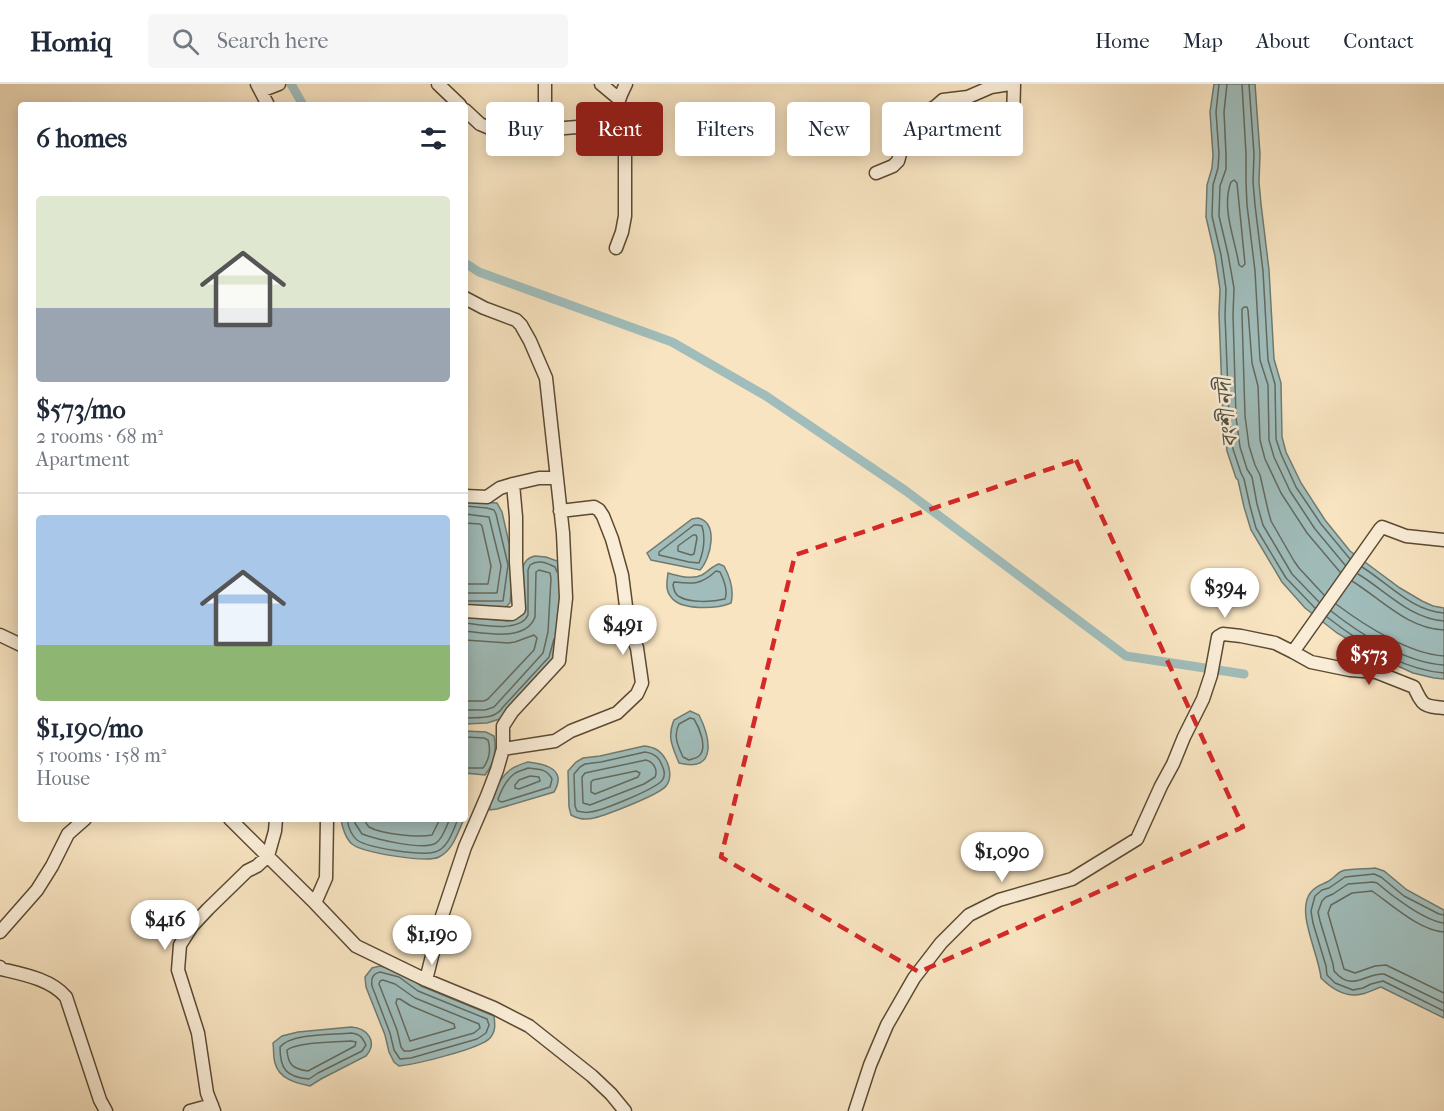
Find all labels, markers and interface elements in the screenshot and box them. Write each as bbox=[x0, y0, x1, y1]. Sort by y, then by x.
search box bbox=[148, 14, 568, 68]
text: Homiq bbox=[30, 25, 112, 58]
icon: search bbox=[169, 25, 202, 58]
text: Search here bbox=[217, 28, 328, 54]
text: Home bbox=[1095, 29, 1150, 53]
text: Map bbox=[1183, 29, 1223, 53]
text: About bbox=[1256, 29, 1310, 53]
text: Contact bbox=[1343, 29, 1414, 53]
chip: Buy bbox=[486, 102, 564, 156]
chip: Rent bbox=[576, 102, 663, 156]
chip: Filters bbox=[675, 102, 775, 156]
chip: New bbox=[787, 102, 870, 156]
chip: Apartment bbox=[882, 102, 1023, 156]
icon: filters bbox=[417, 122, 450, 155]
text: 6 homes bbox=[36, 123, 127, 154]
icon: home bbox=[189, 235, 297, 343]
water label: বংশী নদী bbox=[1209, 374, 1244, 449]
text: $573/mo bbox=[36, 394, 126, 425]
text: 2 rooms · 68 m² bbox=[36, 425, 163, 448]
text: Apartment bbox=[36, 448, 130, 471]
icon: home bbox=[189, 554, 297, 662]
pin: $394 bbox=[1189, 568, 1261, 619]
text: $394 bbox=[1204, 576, 1246, 599]
pin: $491 bbox=[587, 605, 659, 656]
text: $491 bbox=[603, 613, 643, 636]
pin: $573 bbox=[1333, 635, 1405, 686]
text: $573 bbox=[1350, 643, 1388, 666]
text: $1,190/mo bbox=[36, 713, 143, 744]
text: 5 rooms · 158 m² bbox=[36, 744, 166, 767]
text: House bbox=[36, 767, 90, 790]
pin: $1,090 bbox=[953, 832, 1051, 883]
text: $1,090 bbox=[975, 840, 1029, 863]
pin: $416 bbox=[129, 900, 201, 951]
text: $416 bbox=[145, 908, 185, 931]
pin: $1,190 bbox=[383, 915, 481, 966]
text: $1,190 bbox=[407, 923, 457, 946]

